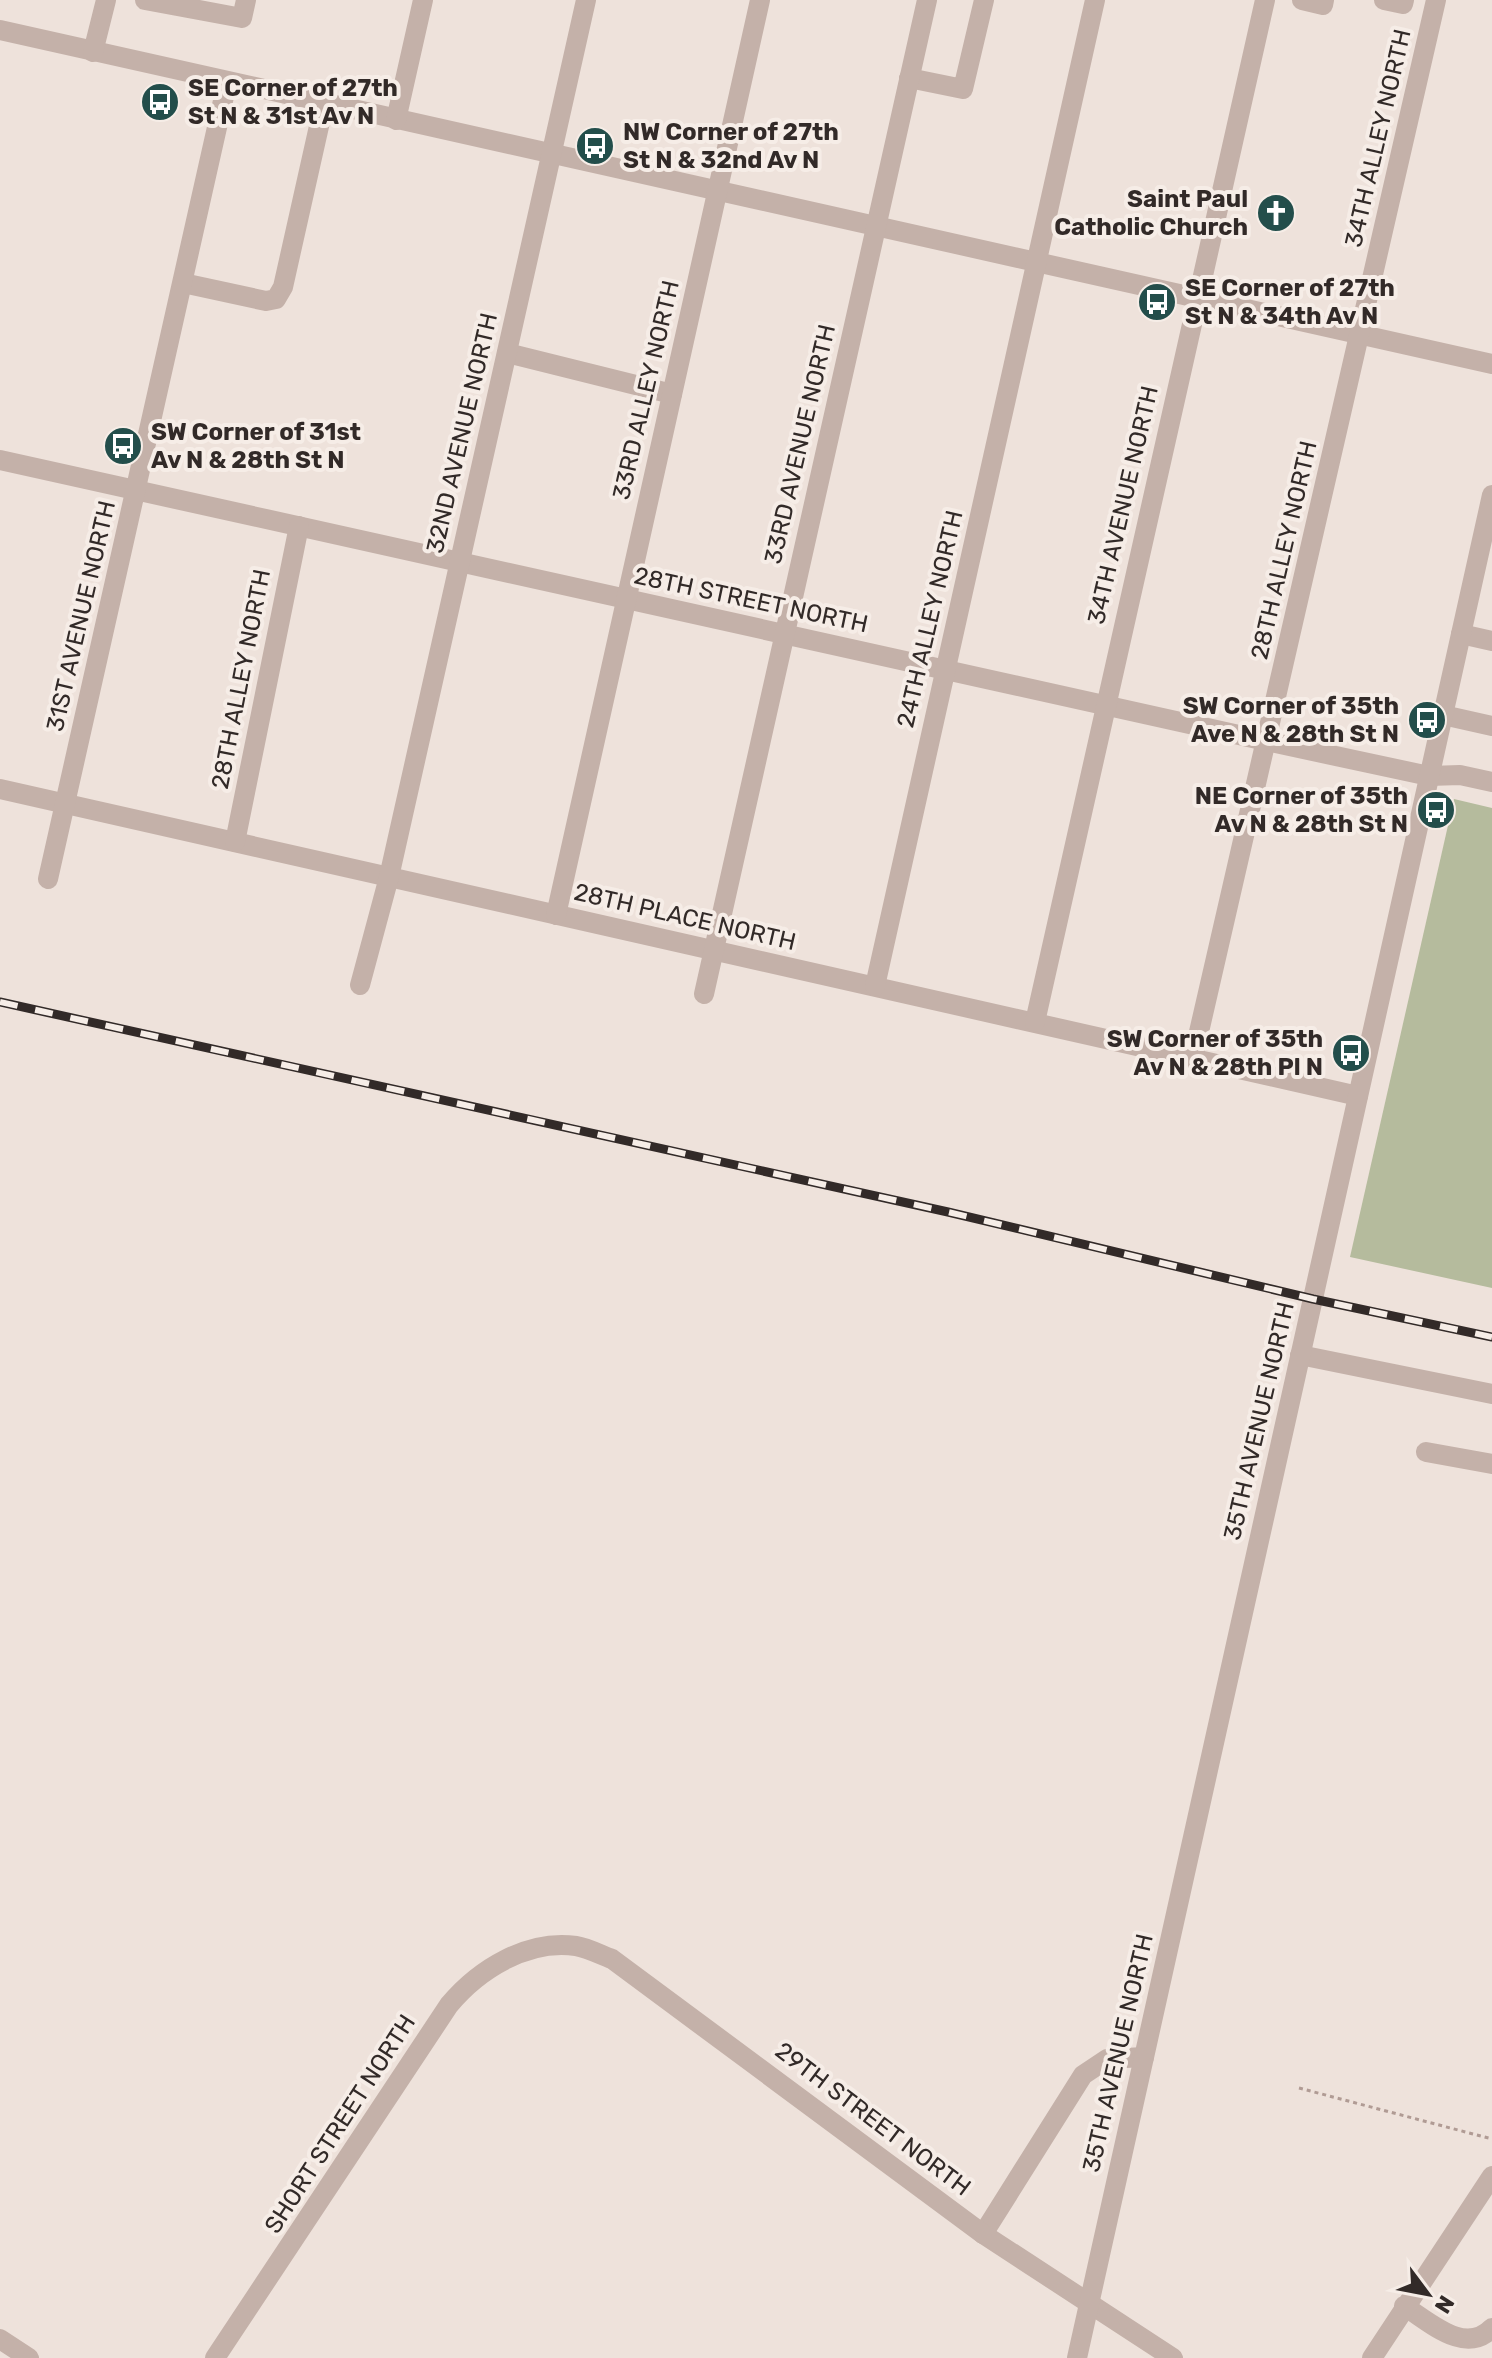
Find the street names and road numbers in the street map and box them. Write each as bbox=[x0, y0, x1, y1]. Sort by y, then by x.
street label: 34TH ALLEY NORTH bbox=[1339, 26, 1417, 250]
street label: 33RD ALLEY NORTH bbox=[607, 278, 685, 502]
street label: 32ND AVENUE NORTH bbox=[421, 310, 503, 556]
street label: 33RD AVENUE NORTH bbox=[759, 322, 841, 566]
street label: 34TH AVENUE NORTH bbox=[1082, 383, 1164, 627]
street label: 28TH ALLEY NORTH bbox=[1245, 438, 1323, 662]
street label: 31ST AVENUE NORTH bbox=[41, 498, 121, 734]
street label: 24TH ALLEY NORTH bbox=[891, 508, 969, 730]
street label: 28TH STREET NORTH bbox=[632, 562, 870, 638]
street label: 28TH ALLEY NORTH bbox=[206, 567, 276, 791]
street label: 28TH PLACE NORTH bbox=[571, 878, 799, 956]
street label: 35TH AVENUE NORTH bbox=[1218, 1299, 1300, 1543]
street label: 35TH AVENUE NORTH bbox=[1077, 1931, 1159, 2175]
street label: SHORT STREET NORTH bbox=[259, 2009, 421, 2239]
street label: 29TH STREET NORTH bbox=[770, 2036, 976, 2202]

